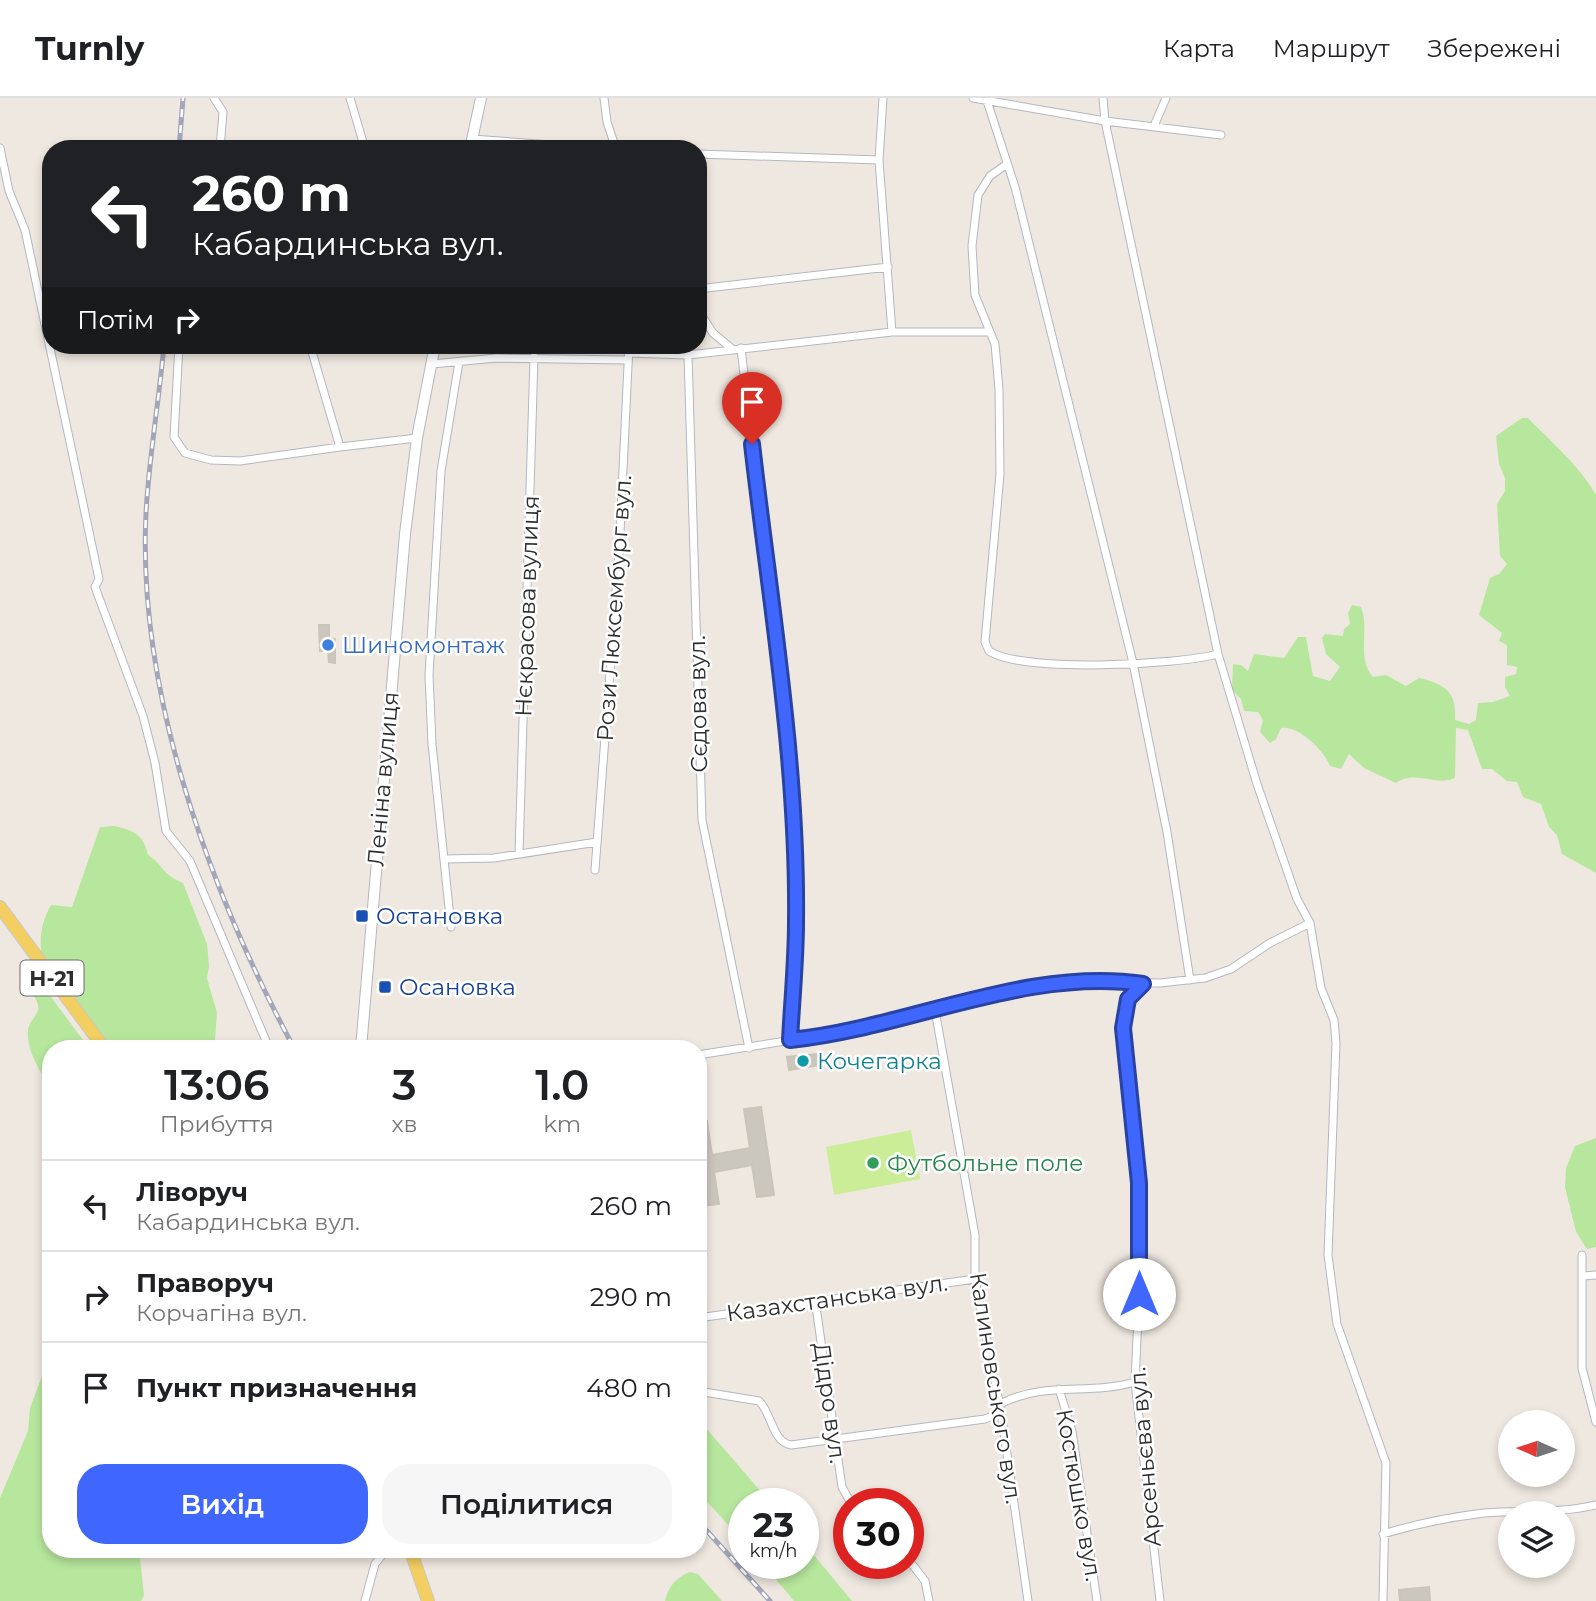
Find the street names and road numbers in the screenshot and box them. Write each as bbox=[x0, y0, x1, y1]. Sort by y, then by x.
street label: Рози Люксембург вул. bbox=[591, 474, 637, 742]
street label: Нєкрасова вулиця bbox=[509, 495, 545, 717]
street label: Сєдова вул. bbox=[683, 635, 713, 773]
street label: Леніна вулиця bbox=[361, 690, 405, 868]
road number: Н-21 bbox=[20, 960, 84, 996]
street label: Казахстанська вул. bbox=[724, 1269, 950, 1327]
street label: Калиновського вул. bbox=[964, 1270, 1028, 1506]
street label: Дідро вул. bbox=[808, 1341, 852, 1465]
street label: Арсеньєва вул. bbox=[1123, 1366, 1167, 1548]
street label: Костюшко вул. bbox=[1050, 1407, 1108, 1583]

